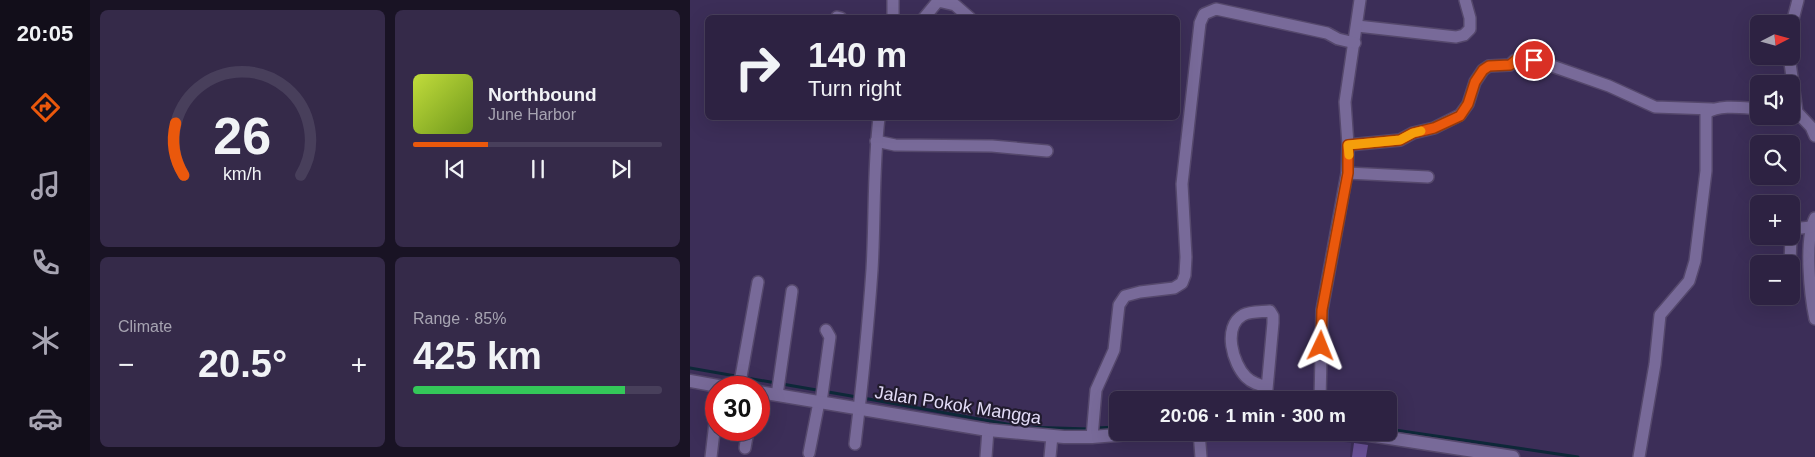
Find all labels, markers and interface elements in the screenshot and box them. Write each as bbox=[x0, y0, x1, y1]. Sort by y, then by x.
north arrow bbox=[1750, 15, 1800, 65]
map controls bbox=[1750, 15, 1800, 305]
text: 20:05 bbox=[17, 21, 73, 46]
icon: right bbox=[725, 35, 790, 100]
text: 140 m bbox=[808, 35, 907, 74]
pin bbox=[1513, 39, 1555, 81]
icon: arrive bbox=[1520, 46, 1548, 74]
button: sound bbox=[1750, 75, 1800, 125]
text: Turn right bbox=[808, 76, 901, 101]
text: Northbound bbox=[488, 84, 597, 105]
icon: directions bbox=[28, 90, 63, 125]
text: June Harbor bbox=[488, 106, 576, 123]
text: 26 bbox=[214, 107, 271, 165]
button: search bbox=[1750, 135, 1800, 185]
icon: previous bbox=[441, 155, 469, 183]
icon: pause bbox=[524, 155, 552, 183]
icon: next bbox=[607, 155, 635, 183]
text: km/h bbox=[223, 164, 262, 184]
icon: music bbox=[28, 168, 63, 203]
button: + bbox=[1750, 195, 1800, 245]
icon: phone bbox=[28, 245, 63, 280]
button: − bbox=[1750, 255, 1800, 305]
text: Range · 85% bbox=[413, 310, 506, 327]
text: Climate bbox=[118, 318, 172, 335]
position arrow bbox=[1294, 319, 1346, 371]
icon: climate bbox=[28, 323, 63, 358]
text: 425 km bbox=[413, 335, 542, 377]
text: 20.5° bbox=[198, 343, 287, 385]
text: − bbox=[118, 349, 134, 380]
text: + bbox=[351, 349, 367, 380]
speed limit sign: 30 bbox=[705, 376, 770, 441]
street label: Jalan Pokok Mangga bbox=[873, 382, 1044, 428]
icon: car bbox=[28, 401, 63, 436]
text: 20:06 · 1 min · 300 m bbox=[1160, 405, 1346, 426]

